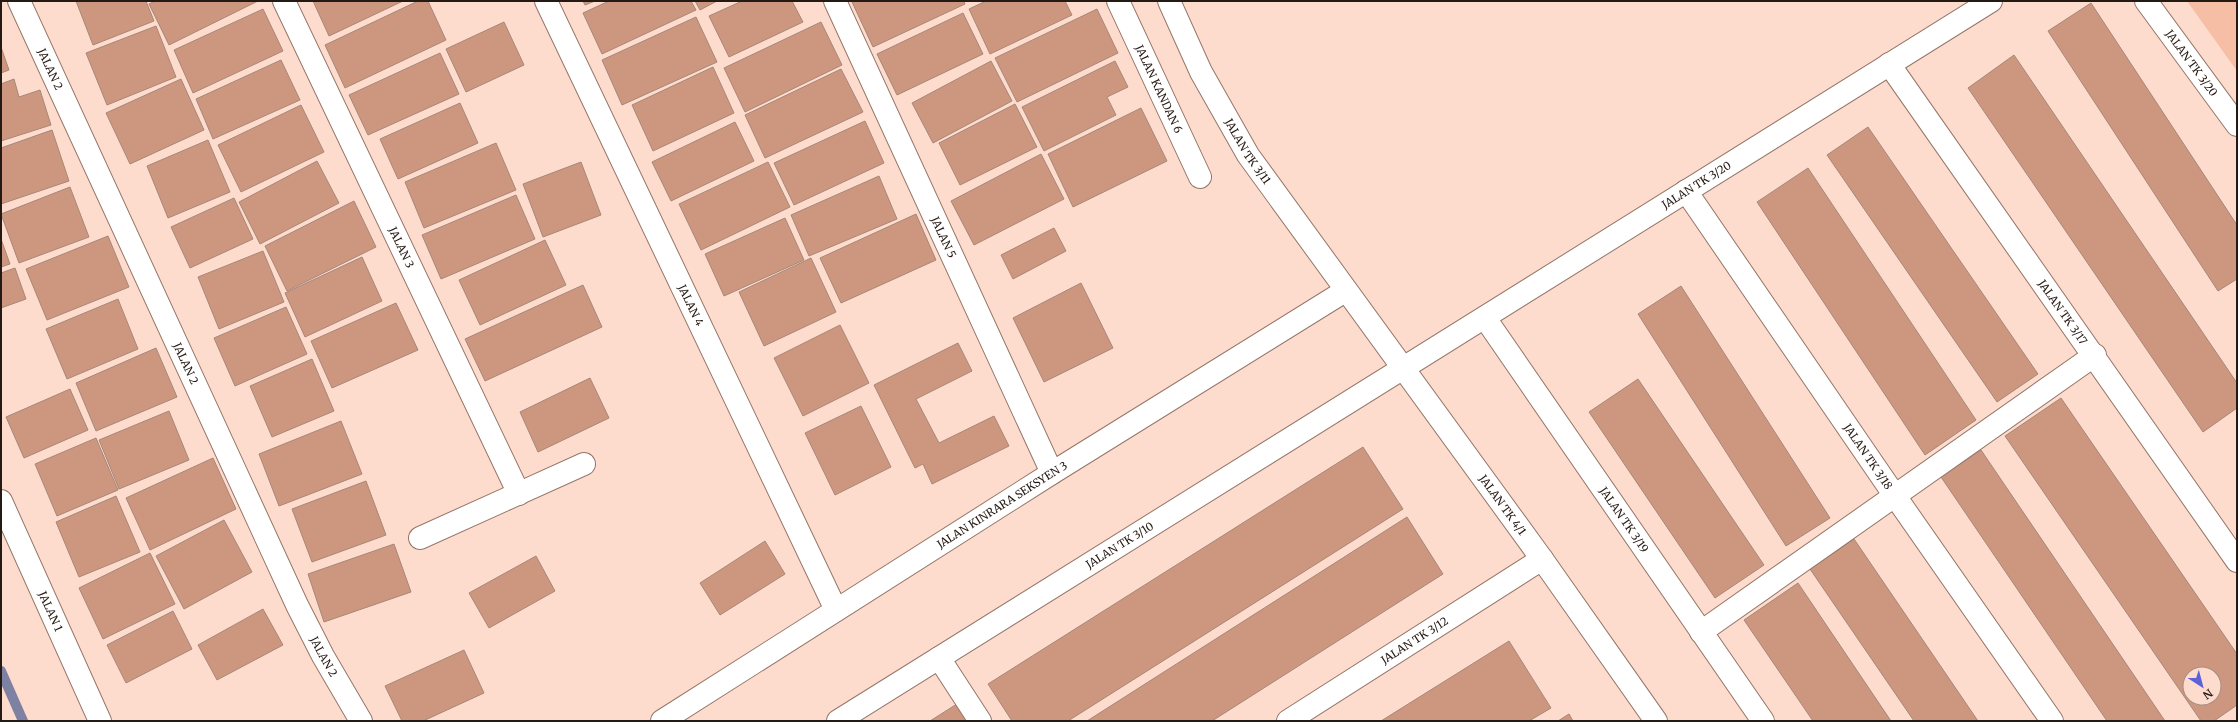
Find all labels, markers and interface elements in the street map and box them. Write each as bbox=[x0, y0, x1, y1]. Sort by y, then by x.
street label: JALAN TK 3/20 bbox=[2162, 26, 2221, 99]
street label: JALAN KANDAN 6 bbox=[1132, 42, 1186, 136]
street label: JALAN 2 bbox=[34, 45, 66, 92]
street label: JALAN TK 3/11 bbox=[1221, 115, 1274, 187]
street label: JALAN TK 3/20 bbox=[1658, 158, 1734, 212]
street label: JALAN 5 bbox=[928, 213, 959, 260]
street label: JALAN 3 bbox=[385, 224, 417, 270]
street label: JALAN TK 3/17 bbox=[2035, 276, 2090, 347]
street label: JALAN 4 bbox=[675, 281, 707, 328]
street label: JALAN 2 bbox=[170, 340, 201, 386]
street label: JALAN TK 3/18 bbox=[1840, 420, 1896, 493]
street label: JALAN KINRARA SEKSYEN 3 bbox=[933, 458, 1070, 552]
street label: JALAN TK 4/1 bbox=[1475, 471, 1529, 538]
street label: JALAN TK 3/19 bbox=[1596, 483, 1652, 555]
street label: JALAN TK 3/10 bbox=[1082, 519, 1156, 572]
street label: JALAN 1 bbox=[35, 588, 66, 634]
street label: JALAN TK 3/12 bbox=[1377, 614, 1451, 667]
street label: JALAN 2 bbox=[307, 633, 341, 679]
north arrow bbox=[2182, 666, 2222, 706]
text: N bbox=[2200, 686, 2216, 702]

